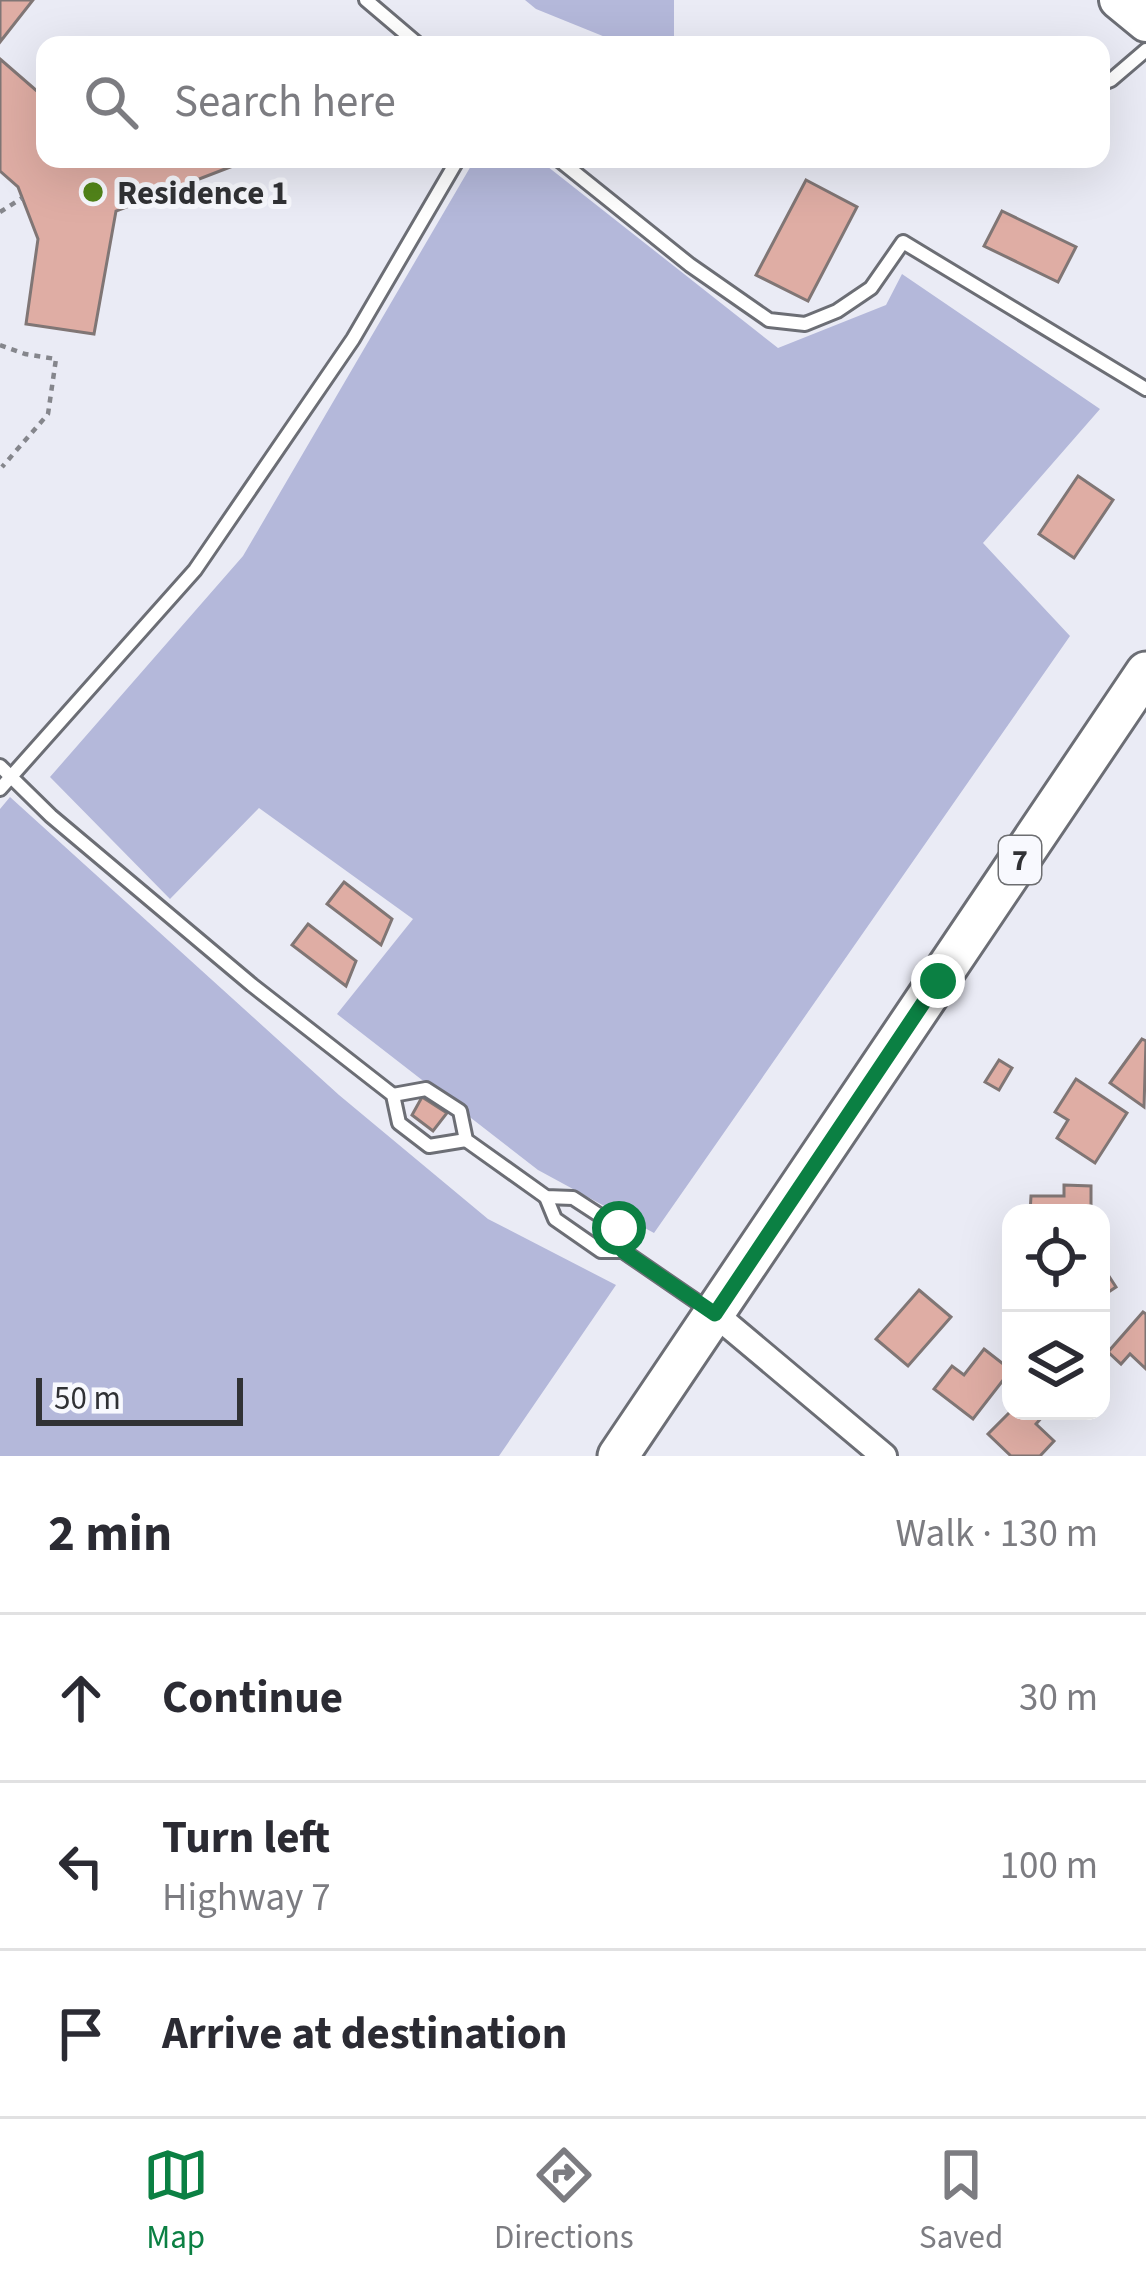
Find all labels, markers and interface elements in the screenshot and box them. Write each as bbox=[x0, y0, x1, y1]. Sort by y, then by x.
search box bbox=[36, 36, 1110, 168]
icon: search bbox=[78, 69, 144, 135]
text: Search here bbox=[174, 70, 396, 134]
place label: Residence 1 bbox=[117, 170, 288, 217]
marker: Residence 1 bbox=[80, 179, 106, 205]
road number: 7 bbox=[999, 836, 1041, 884]
route end bbox=[911, 954, 965, 1008]
route start bbox=[592, 1201, 646, 1255]
map controls bbox=[1002, 1204, 1110, 1420]
button: locate bbox=[1002, 1204, 1110, 1312]
button: layers bbox=[1002, 1312, 1110, 1420]
scale bar bbox=[36, 1372, 243, 1425]
text: 50 m bbox=[54, 1375, 121, 1422]
text: 2 min bbox=[48, 1498, 172, 1570]
text: Walk · 130 m bbox=[895, 1506, 1098, 1562]
icon: ahead bbox=[48, 1665, 114, 1731]
text: Continue bbox=[162, 1666, 343, 1730]
text: 30 m bbox=[1019, 1670, 1098, 1726]
text: Turn left bbox=[162, 1806, 330, 1870]
icon: left bbox=[48, 1833, 114, 1899]
text: 100 m bbox=[1000, 1838, 1098, 1894]
text: Highway 7 bbox=[162, 1870, 331, 1926]
icon: arrive bbox=[48, 2001, 114, 2067]
text: Arrive at destination bbox=[162, 2002, 567, 2066]
tab: Map bbox=[143, 2142, 209, 2261]
tab: Directions bbox=[494, 2142, 634, 2261]
tab: Saved bbox=[919, 2142, 1003, 2261]

